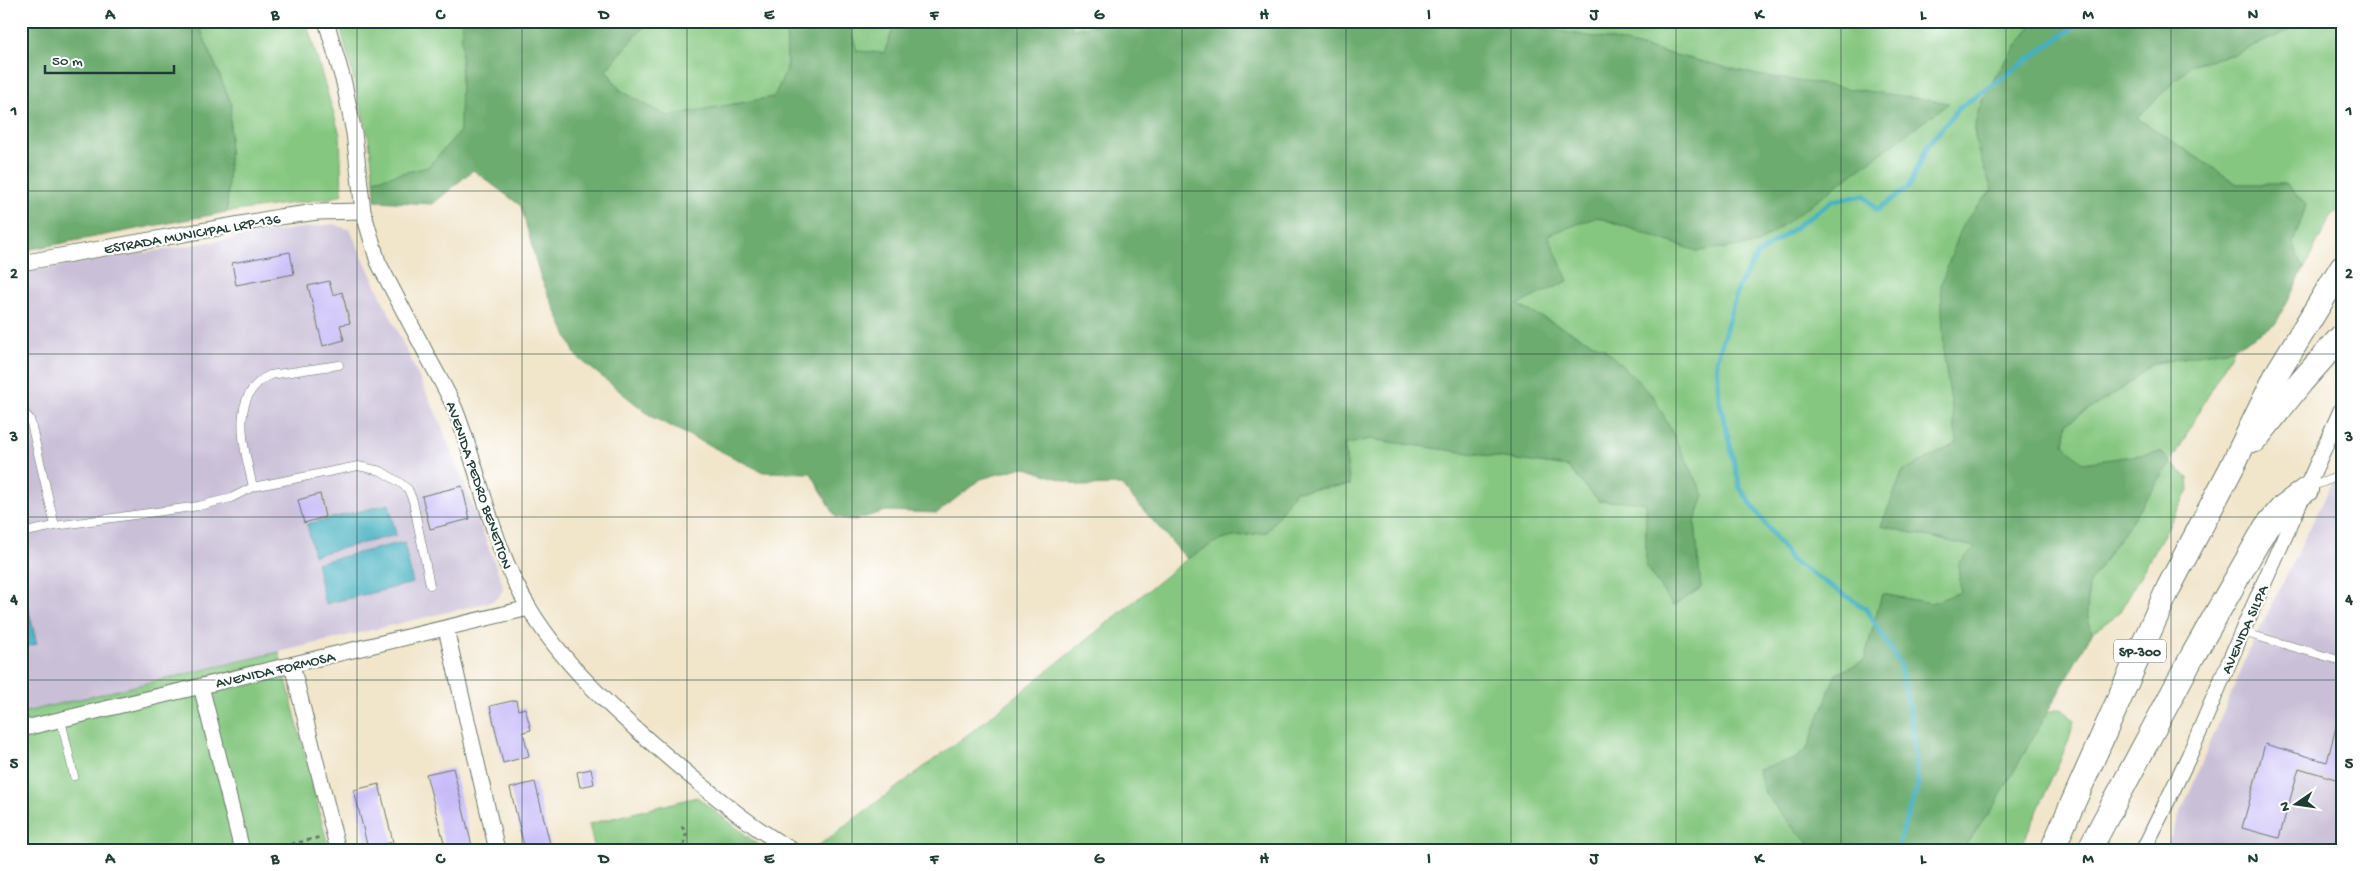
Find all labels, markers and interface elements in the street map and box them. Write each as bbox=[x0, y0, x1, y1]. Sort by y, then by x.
text: A bbox=[104, 7, 116, 26]
text: B bbox=[270, 7, 280, 26]
text: C bbox=[435, 7, 446, 26]
text: D bbox=[597, 7, 610, 26]
text: E bbox=[764, 7, 775, 26]
text: F bbox=[929, 7, 940, 26]
text: G bbox=[1094, 7, 1105, 26]
text: H bbox=[1259, 7, 1269, 26]
text: I bbox=[1427, 7, 1431, 26]
text: J bbox=[1589, 7, 1600, 26]
text: K bbox=[1754, 7, 1766, 26]
text: L bbox=[1920, 7, 1927, 26]
text: M bbox=[2082, 7, 2094, 26]
text: N bbox=[2248, 7, 2259, 26]
scale bar bbox=[45, 42, 174, 74]
text: 50 m bbox=[52, 53, 83, 71]
text: 1 bbox=[10, 103, 17, 122]
text: 1 bbox=[2345, 103, 2352, 122]
street label: ESTRADA MUNICIPAL LRP-136 bbox=[103, 210, 282, 259]
text: 2 bbox=[10, 266, 18, 285]
text: 2 bbox=[2345, 266, 2353, 285]
street label: AVENIDA PEDRO BENETTON bbox=[441, 399, 515, 572]
text: 3 bbox=[9, 429, 18, 448]
text: 3 bbox=[2344, 429, 2353, 448]
street label: AVENIDA SILPA bbox=[2218, 582, 2274, 677]
text: 4 bbox=[9, 592, 18, 611]
text: 4 bbox=[2344, 592, 2353, 611]
road number: SP-300 bbox=[2114, 640, 2166, 662]
street label: AVENIDA FORMOSA bbox=[214, 648, 338, 693]
text: 5 bbox=[10, 756, 19, 775]
text: 5 bbox=[2345, 756, 2354, 775]
north arrow bbox=[2270, 778, 2320, 828]
text: N bbox=[2276, 800, 2295, 813]
text: A bbox=[104, 851, 116, 870]
text: B bbox=[270, 851, 280, 870]
text: C bbox=[435, 851, 446, 870]
text: D bbox=[597, 851, 610, 870]
text: E bbox=[764, 851, 775, 870]
text: F bbox=[929, 851, 940, 870]
text: G bbox=[1094, 851, 1105, 870]
text: H bbox=[1259, 851, 1269, 870]
text: I bbox=[1427, 851, 1431, 870]
text: J bbox=[1589, 851, 1600, 870]
text: K bbox=[1754, 851, 1766, 870]
text: L bbox=[1920, 851, 1927, 870]
text: M bbox=[2082, 851, 2094, 870]
text: N bbox=[2248, 851, 2259, 870]

